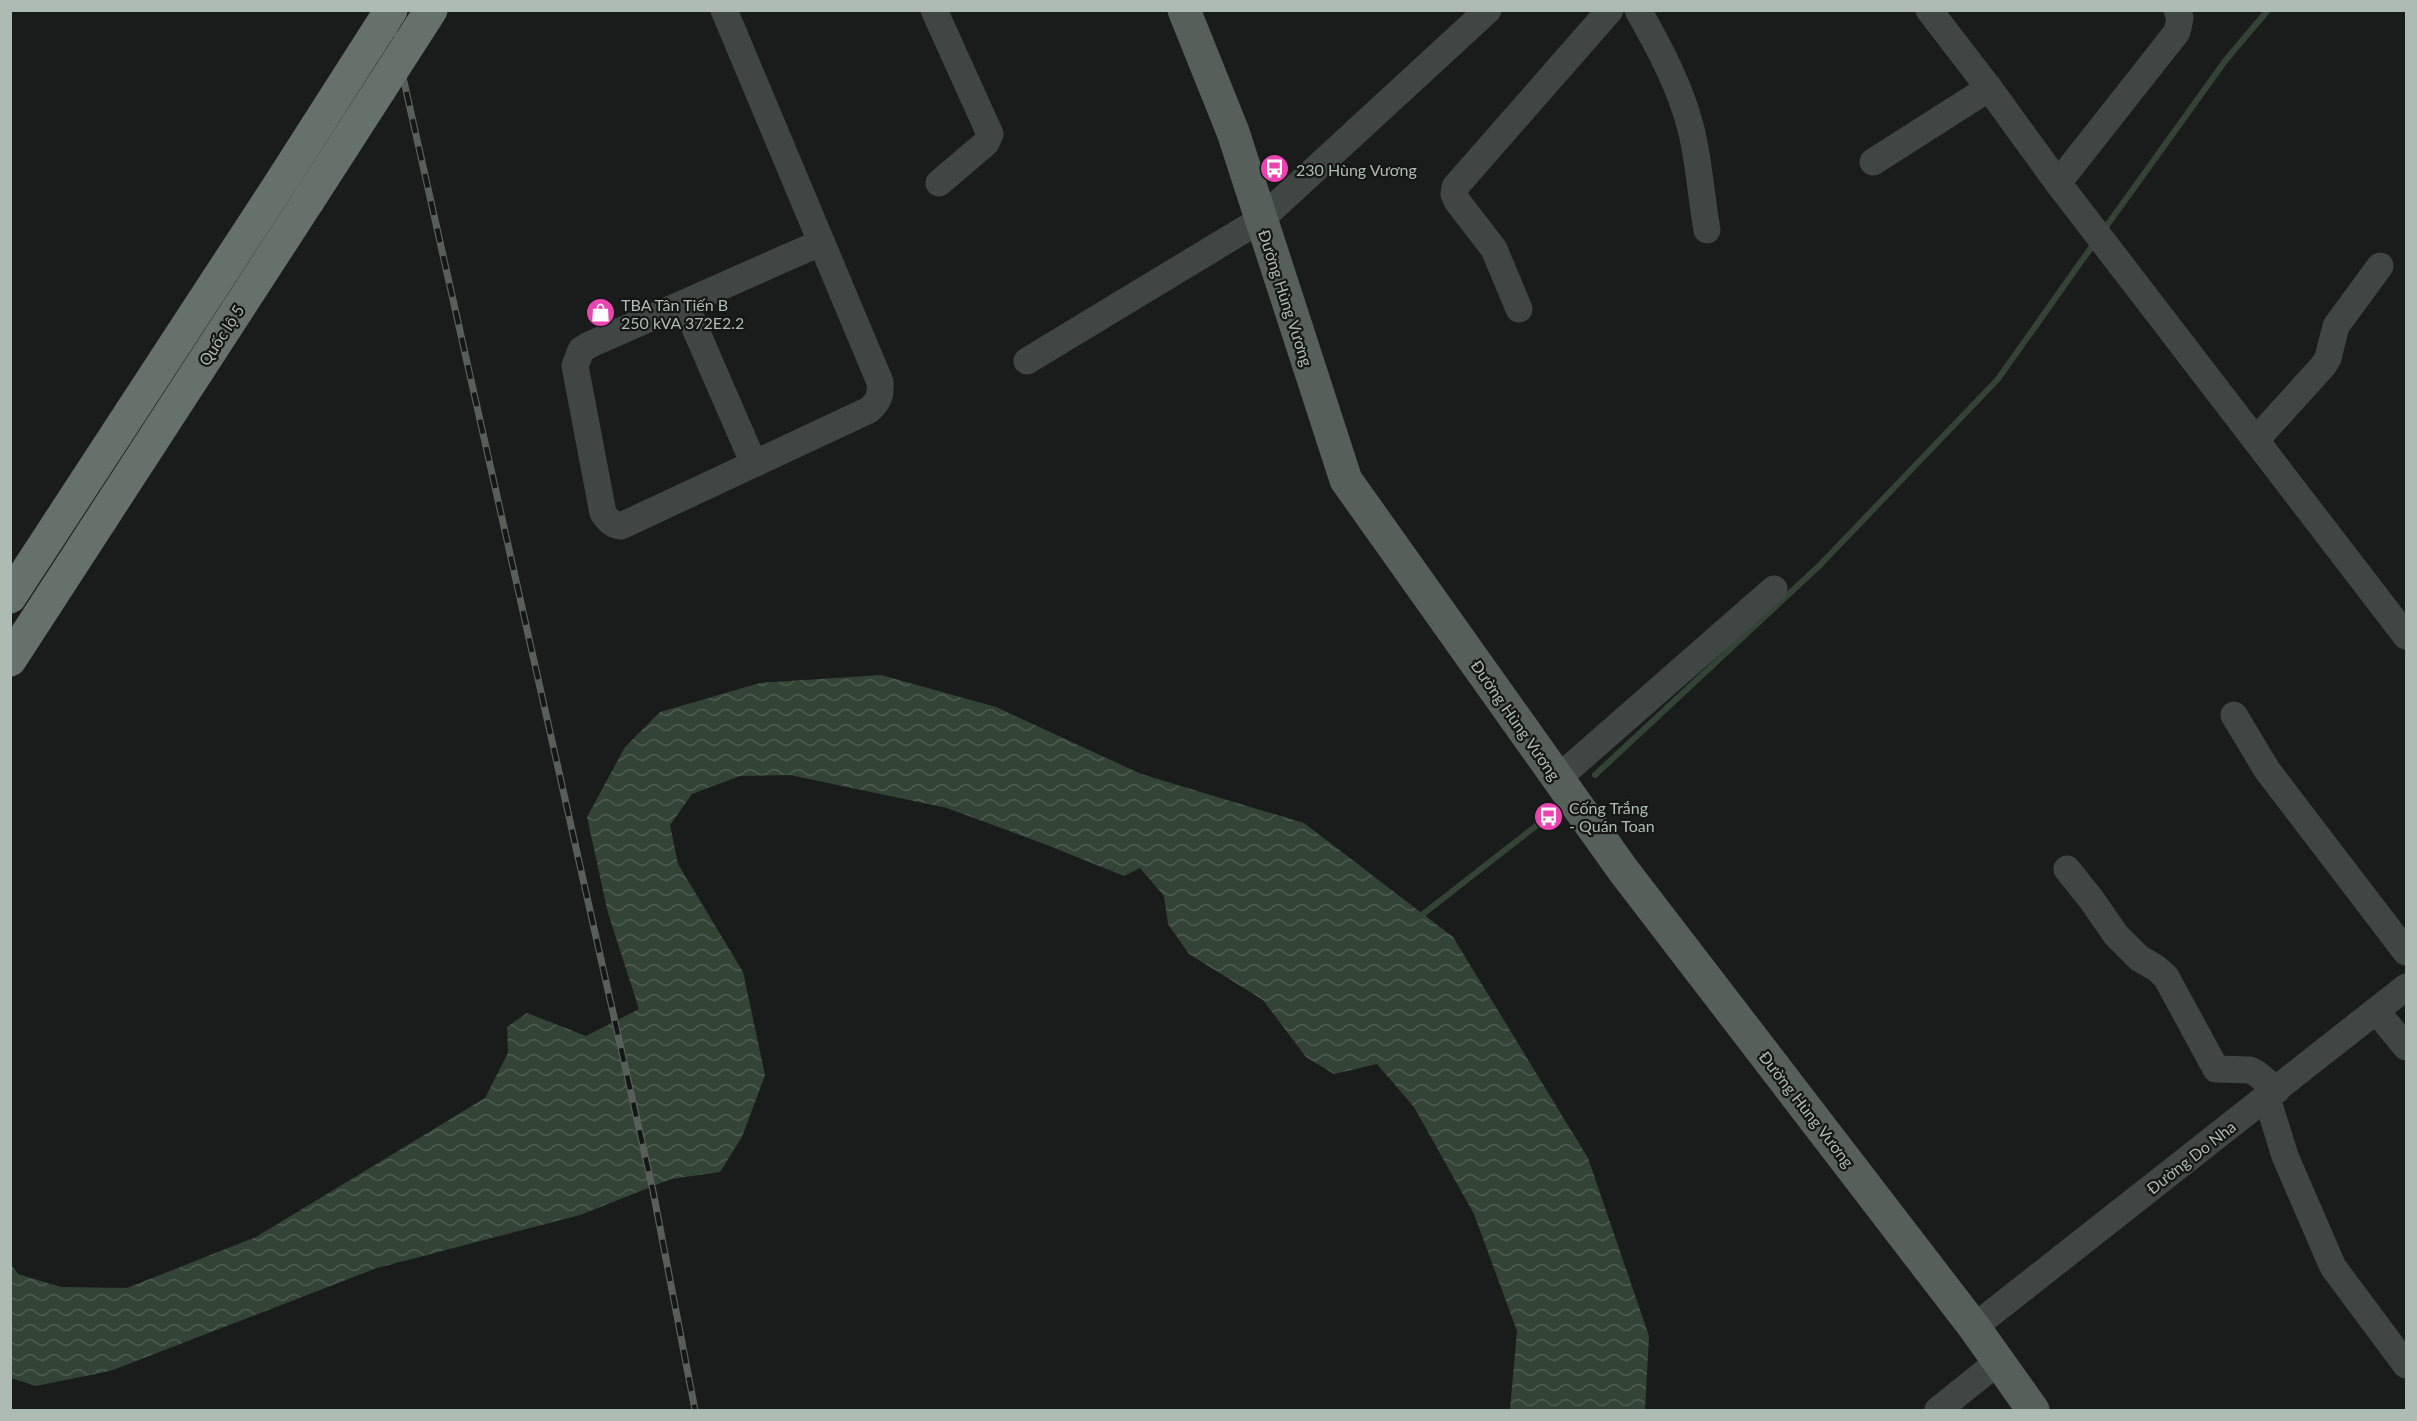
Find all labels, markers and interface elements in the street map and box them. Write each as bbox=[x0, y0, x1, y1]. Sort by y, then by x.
bus stop icon: 230 Hùng Vương bbox=[1259, 153, 1291, 185]
place label: 230 Hùng Vương bbox=[1296, 160, 1417, 179]
street label: Đường Hùng Vương bbox=[1255, 227, 1317, 369]
place label: TBA Tân Tiến B 250 kVA 372E2.2 bbox=[621, 295, 744, 332]
shop icon: TBA Tân Tiến B 250 kVA 372E2.2 bbox=[584, 297, 616, 329]
street label: Quốc lộ 5 bbox=[194, 301, 248, 369]
street label: Đường Hùng Vương bbox=[1467, 656, 1565, 784]
place label: Cống Trắng - Quán Toan bbox=[1569, 798, 1655, 835]
bus stop icon: Cống Trắng - Quán Toan bbox=[1532, 800, 1564, 832]
street label: Đường Hùng Vương bbox=[1756, 1047, 1858, 1171]
street label: Đường Do Nha bbox=[2143, 1116, 2239, 1198]

